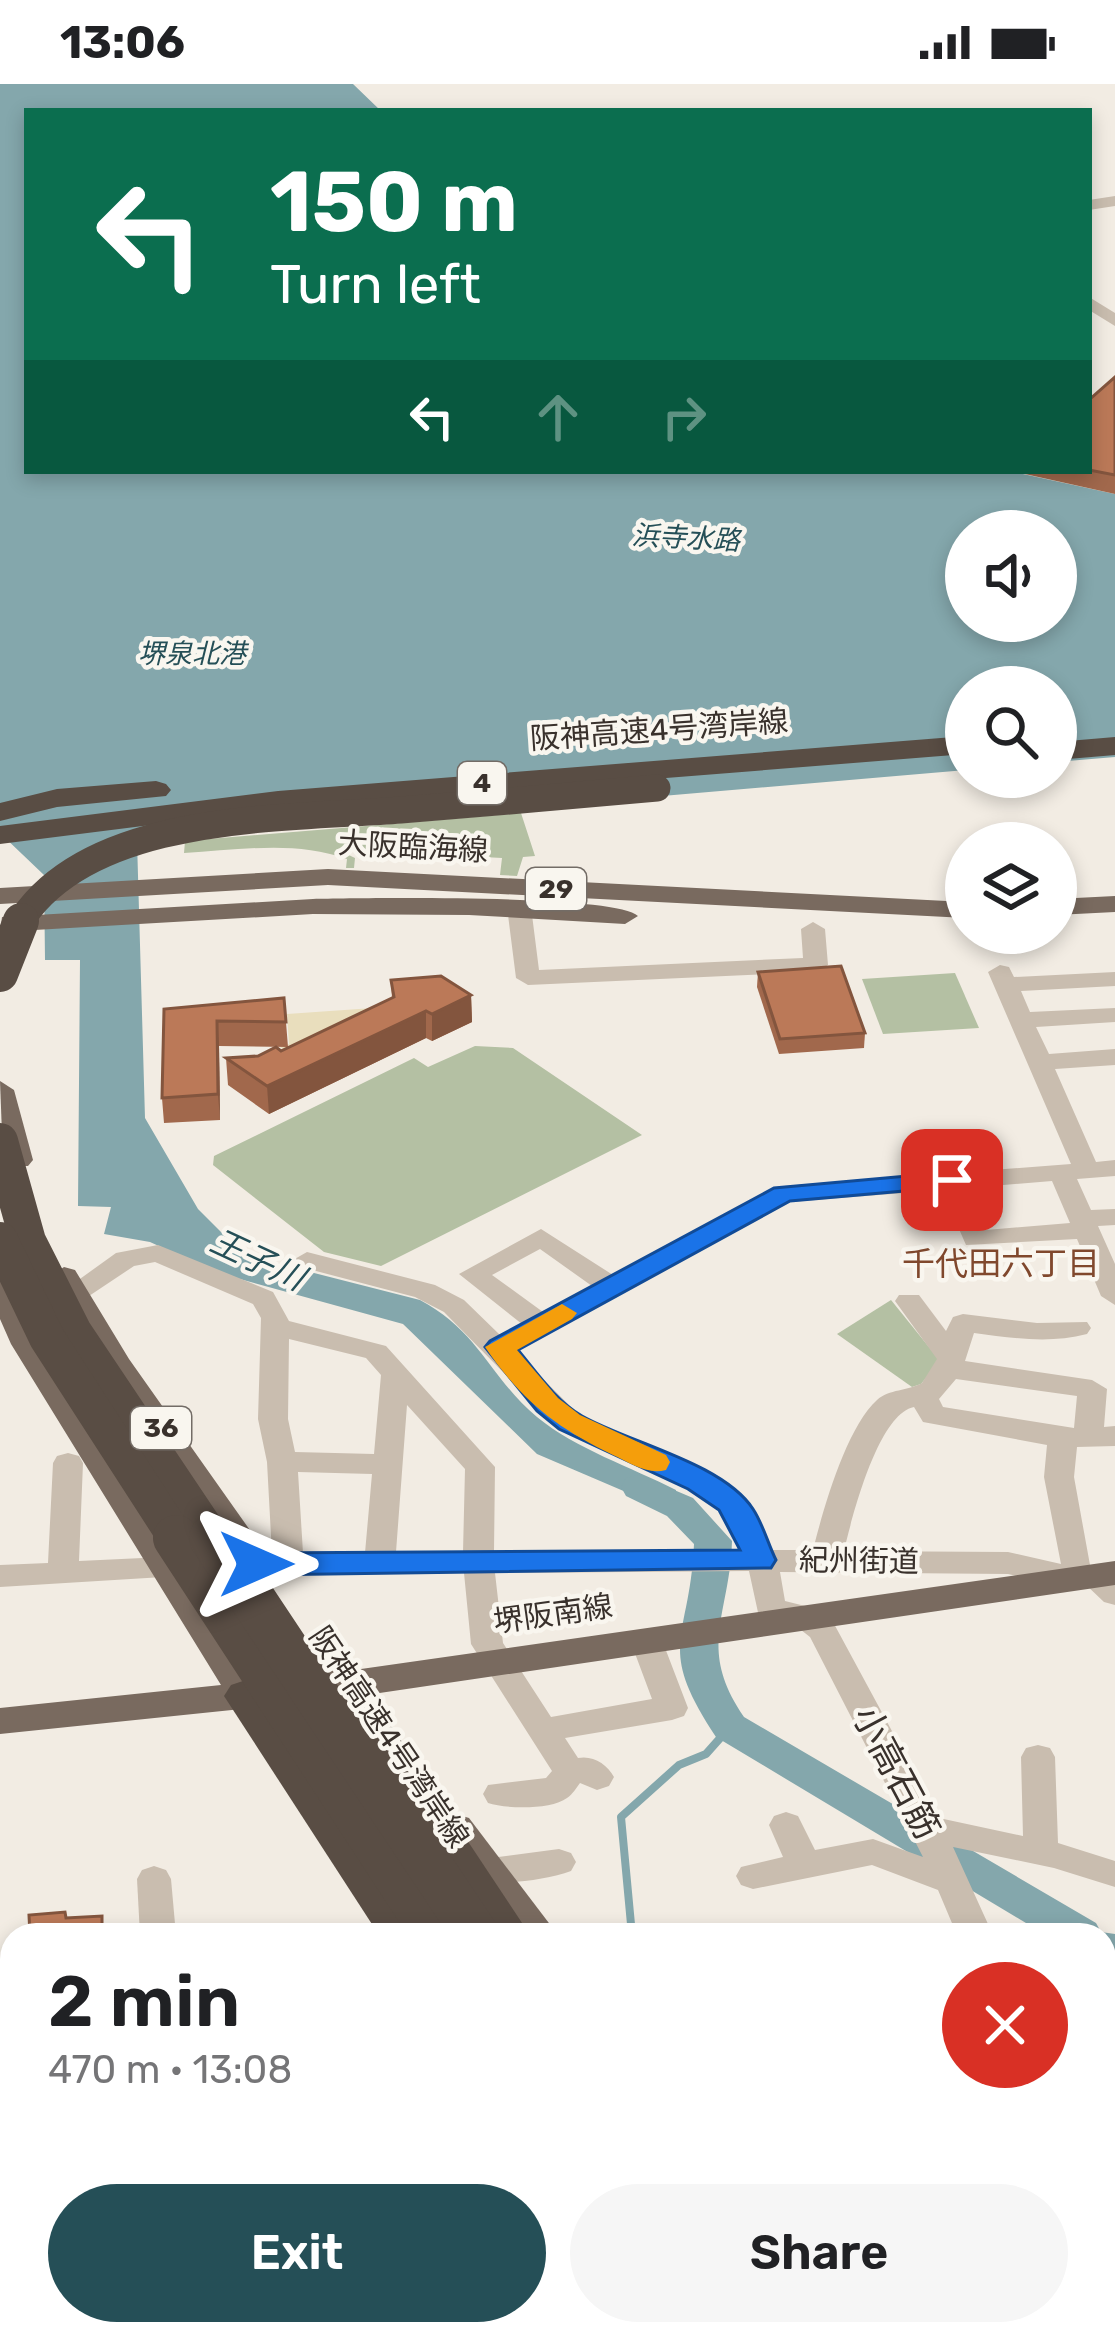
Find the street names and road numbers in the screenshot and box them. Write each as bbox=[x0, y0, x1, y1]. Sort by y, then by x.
street label: 阪神高速4号湾岸線 bbox=[529, 703, 789, 757]
road number: 4 bbox=[458, 762, 506, 804]
street label: 大阪臨海線 bbox=[337, 825, 489, 869]
road number: 29 bbox=[526, 868, 586, 910]
road number: 36 bbox=[131, 1407, 191, 1449]
street label: 紀州街道 bbox=[799, 1542, 919, 1580]
street label: 堺阪南線 bbox=[491, 1588, 615, 1640]
street label: 阪神高速4号湾岸線 bbox=[302, 1620, 476, 1854]
street label: 小高石筋 bbox=[844, 1699, 949, 1846]

